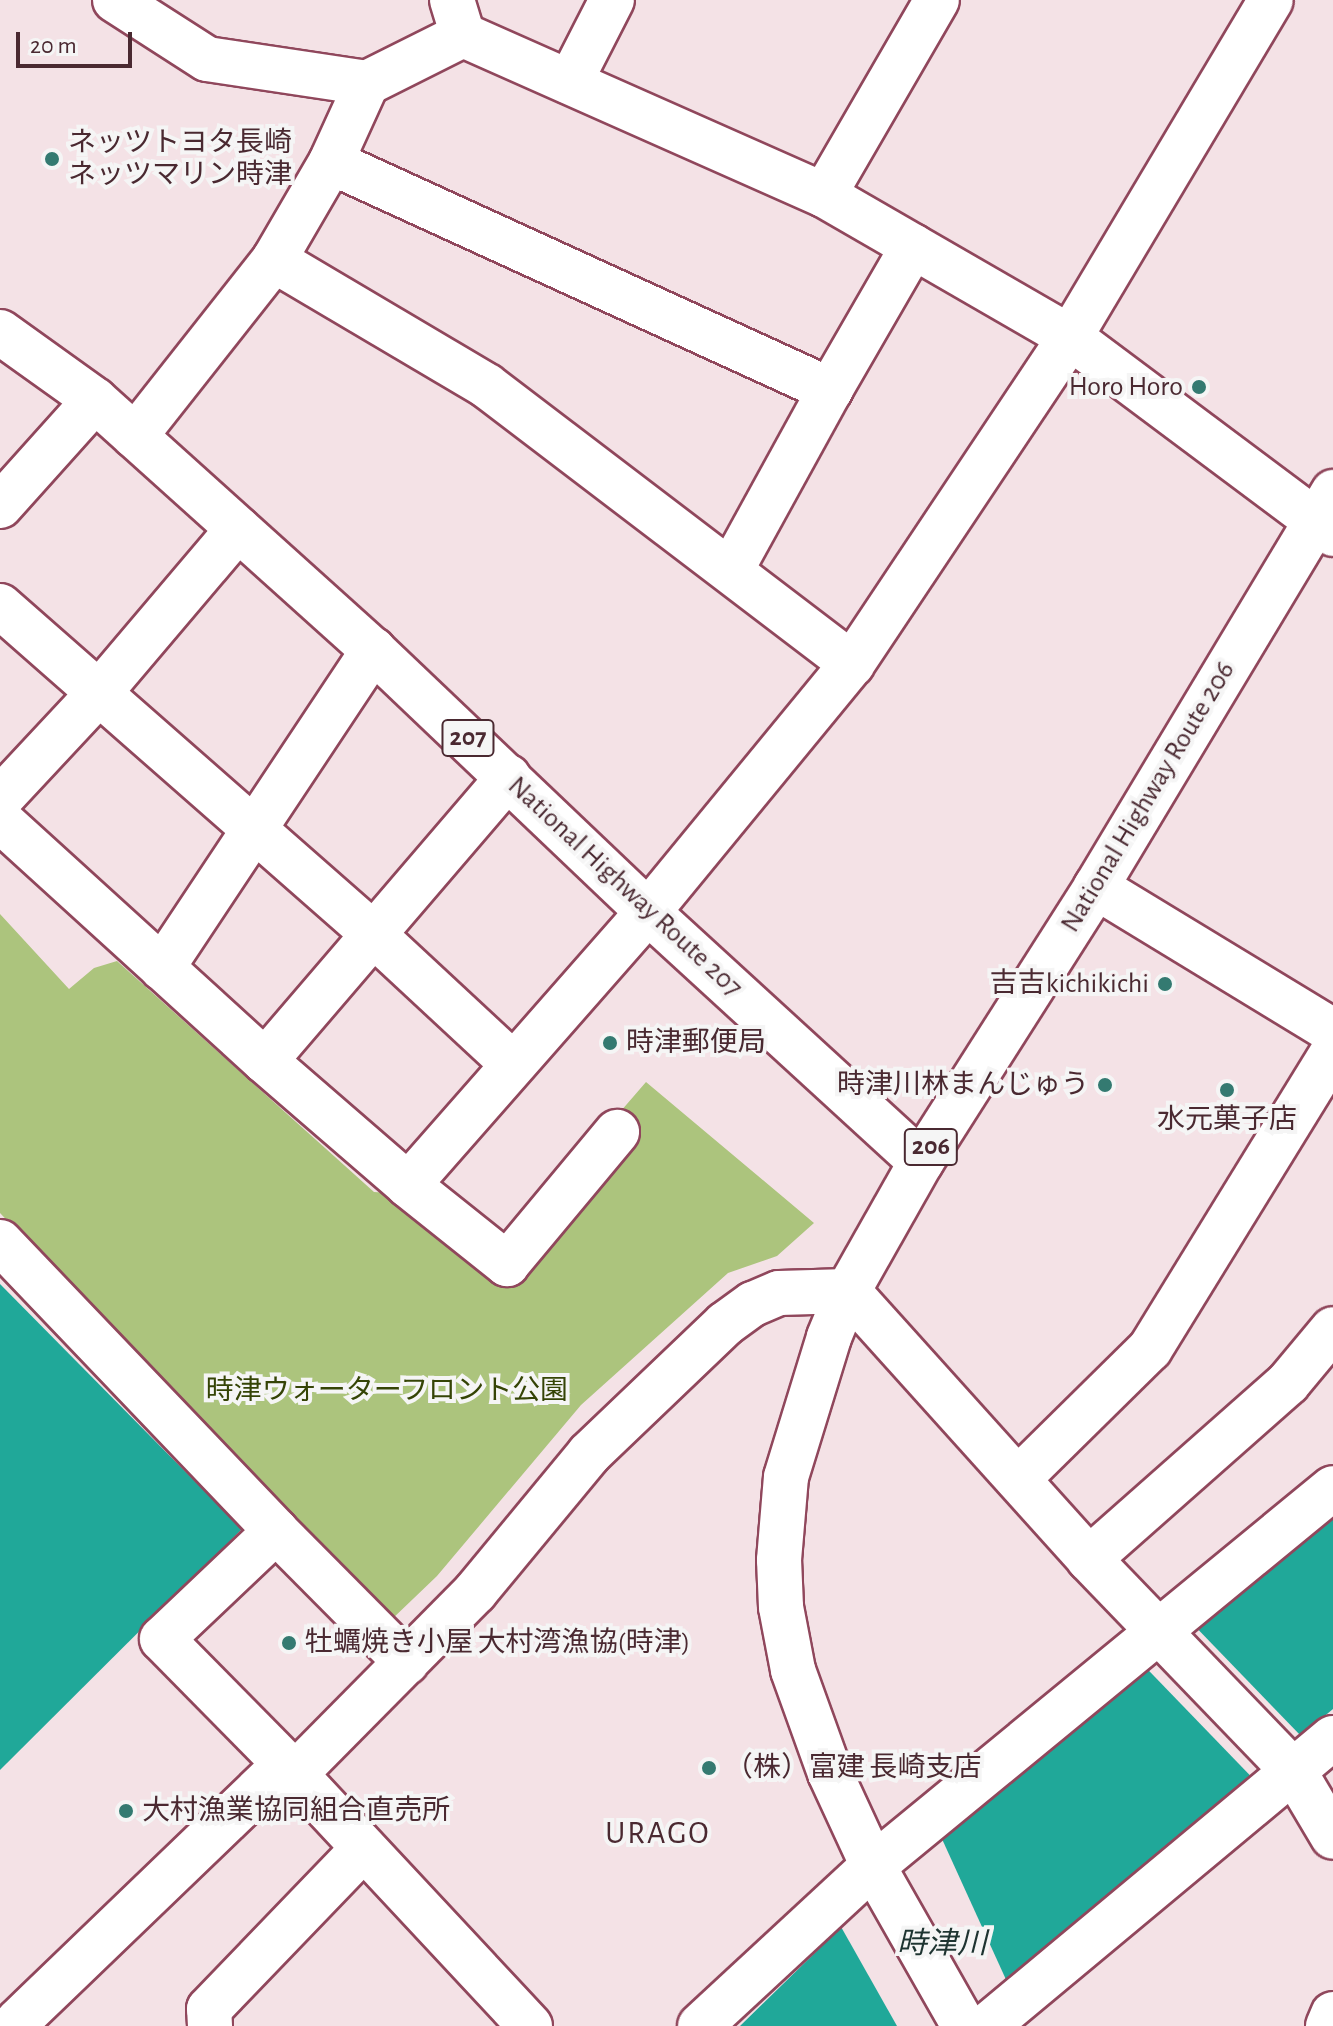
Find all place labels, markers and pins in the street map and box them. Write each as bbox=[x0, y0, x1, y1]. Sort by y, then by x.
place label: ネッツトヨタ長崎 ネッツマリン時津 bbox=[68, 126, 292, 192]
marker: ネッツトヨタ長崎 ネッツマリン時津 bbox=[43, 150, 61, 168]
place label: Horo Horo bbox=[1069, 370, 1183, 404]
marker: Horo Horo bbox=[1190, 378, 1208, 396]
place label: 吉吉kichikichi bbox=[990, 967, 1149, 1001]
marker: 吉吉kichikichi bbox=[1156, 975, 1174, 993]
place label: 時津郵便局 bbox=[626, 1026, 766, 1060]
marker: 時津郵便局 bbox=[601, 1034, 619, 1052]
place label: 時津川林まんじゅう bbox=[837, 1068, 1089, 1102]
marker: 時津川林まんじゅう bbox=[1096, 1076, 1114, 1094]
marker: 水元菓子店 bbox=[1218, 1081, 1236, 1099]
place label: 水元菓子店 bbox=[1157, 1103, 1297, 1137]
place label: 牡蠣焼き小屋 大村湾漁協(時津) bbox=[305, 1626, 690, 1660]
marker: 牡蠣焼き小屋 大村湾漁協(時津) bbox=[280, 1634, 298, 1652]
place label: （株）富建 長崎支店 bbox=[725, 1751, 982, 1785]
marker: （株）富建 長崎支店 bbox=[700, 1759, 718, 1777]
place label: 大村漁業協同組合直売所 bbox=[142, 1794, 450, 1828]
marker: 大村漁業協同組合直売所 bbox=[117, 1802, 135, 1820]

